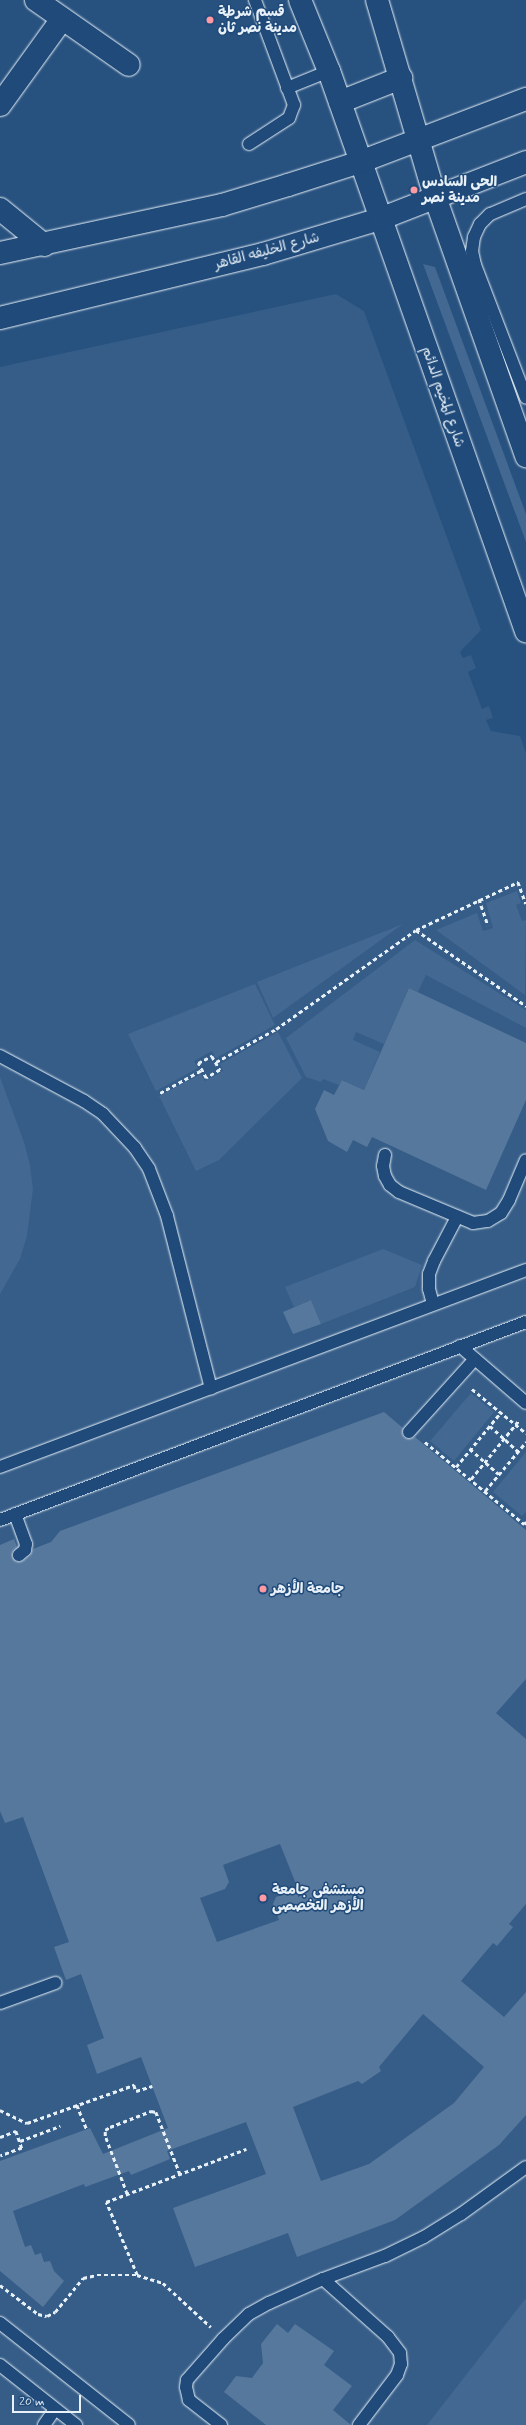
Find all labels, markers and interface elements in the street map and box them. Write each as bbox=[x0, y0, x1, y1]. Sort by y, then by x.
place label: قسم شرطة مدينة نصر ثان bbox=[218, 4, 297, 36]
marker: قسم شرطة مدينة نصر ثان bbox=[205, 15, 215, 25]
place label: الحى السادس مدينة نصر bbox=[422, 174, 497, 206]
marker: الحى السادس مدينة نصر bbox=[409, 185, 419, 195]
street label: شارع الخليفه القاهر bbox=[213, 229, 321, 273]
street label: شارع المخيم الدائم bbox=[418, 344, 468, 450]
place label: جامعة الأزهر bbox=[271, 1581, 344, 1597]
marker: جامعة الأزهر bbox=[258, 1584, 268, 1594]
place label: مستشفى جامعة الأزهر التخصصى bbox=[272, 1882, 365, 1914]
marker: مستشفى جامعة الأزهر التخصصى bbox=[257, 1892, 269, 1904]
scale bar bbox=[14, 2387, 83, 2413]
text: 20 m bbox=[19, 2394, 45, 2410]

